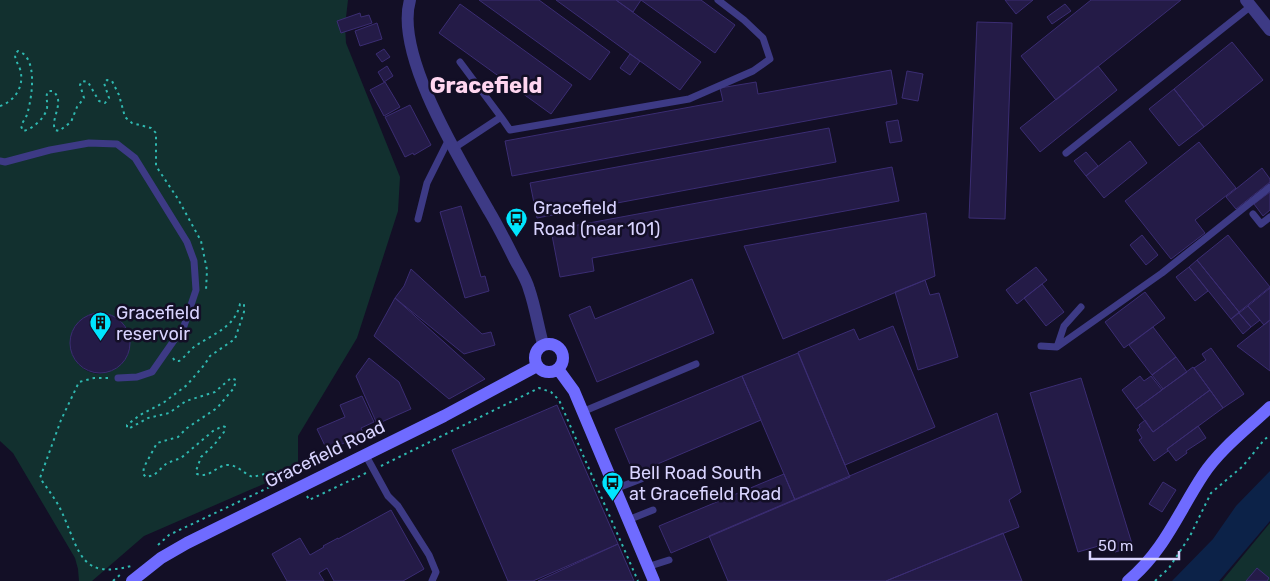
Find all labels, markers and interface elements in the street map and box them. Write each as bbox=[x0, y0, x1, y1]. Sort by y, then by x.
district label: Gracefield bbox=[430, 72, 542, 99]
place label: Gracefield Road (near 101) bbox=[533, 197, 660, 240]
bus stop icon: Gracefield Road (near 101) bbox=[505, 206, 529, 237]
place label: Gracefield reservoir bbox=[116, 302, 200, 345]
building icon: Gracefield reservoir bbox=[88, 311, 112, 342]
street label: Gracefield Road bbox=[261, 415, 389, 493]
place label: Bell Road South at Gracefield Road bbox=[629, 462, 781, 505]
bus stop icon: Bell Road South at Gracefield Road bbox=[601, 471, 625, 502]
scale bar bbox=[1090, 528, 1179, 560]
text: 50 m bbox=[1098, 537, 1133, 555]

